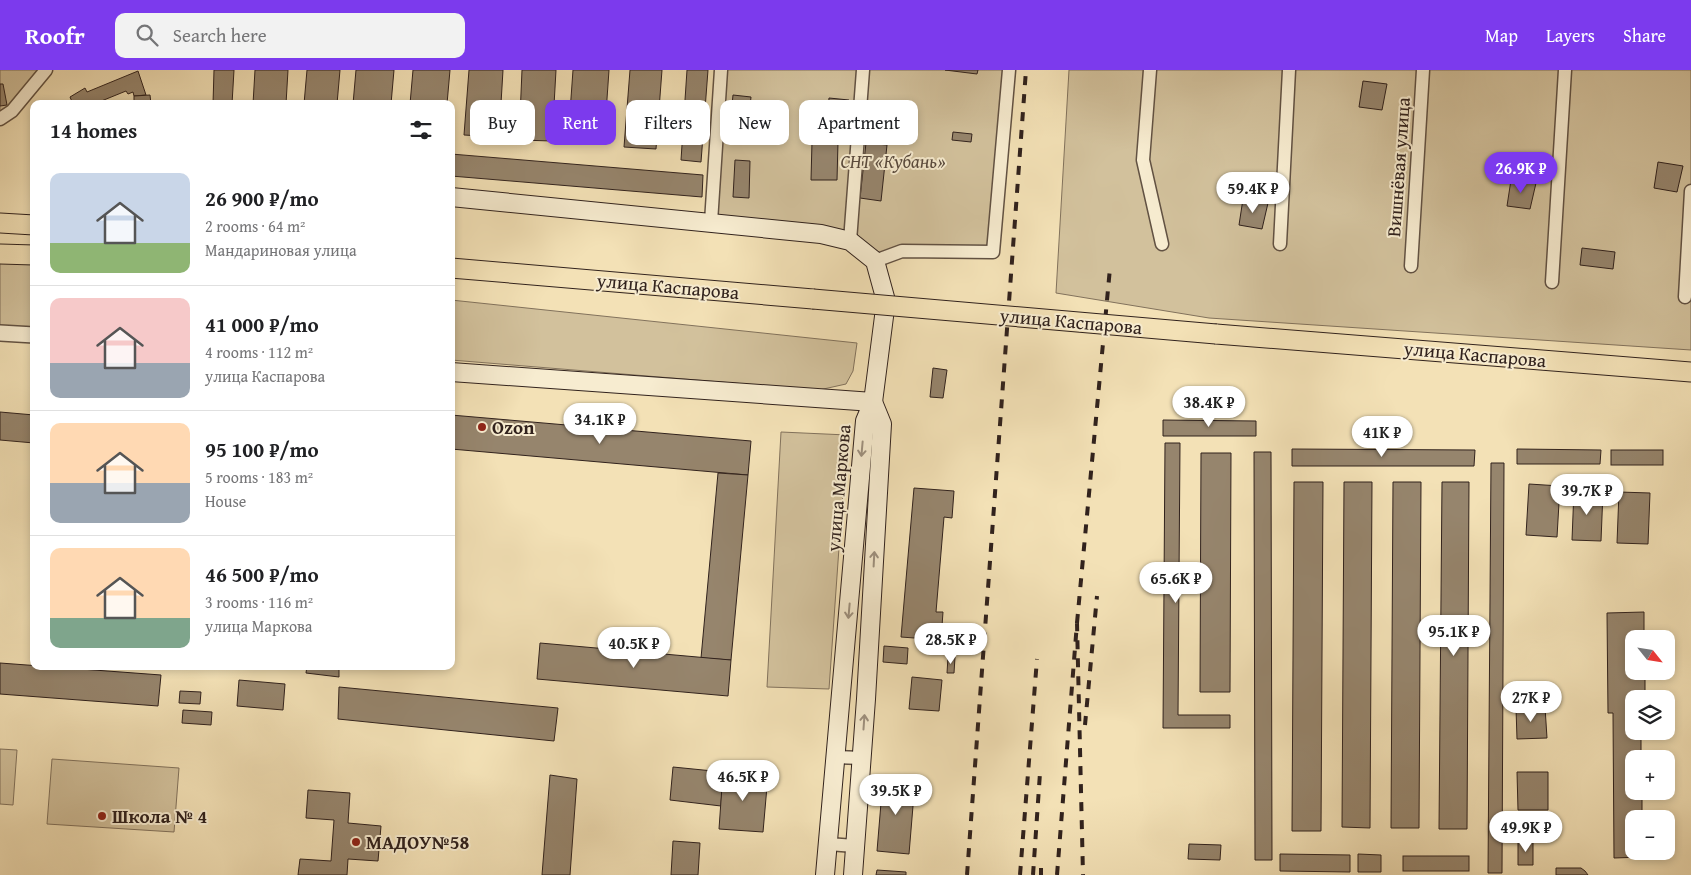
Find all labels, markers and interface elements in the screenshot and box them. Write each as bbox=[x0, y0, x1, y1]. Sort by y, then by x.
search box bbox=[115, 13, 465, 58]
text: Roofr bbox=[25, 18, 85, 53]
icon: search bbox=[133, 21, 161, 49]
text: Search here bbox=[173, 21, 267, 49]
text: Map bbox=[1485, 22, 1518, 49]
text: Layers bbox=[1546, 22, 1595, 49]
text: Share bbox=[1623, 22, 1666, 49]
street label: Вишнёвая улица bbox=[1379, 96, 1417, 238]
chip: Buy bbox=[470, 100, 535, 145]
chip: Rent bbox=[545, 100, 616, 145]
chip: Filters bbox=[626, 100, 710, 145]
chip: New bbox=[720, 100, 789, 145]
chip: Apartment bbox=[799, 100, 918, 145]
text: 14 homes bbox=[50, 115, 137, 146]
icon: filters bbox=[407, 116, 435, 144]
park label: СНТ «Кубань» bbox=[840, 147, 946, 175]
pin: 26.9K ₽ bbox=[1475, 152, 1567, 194]
text: 26.9K ₽ bbox=[1495, 156, 1547, 180]
pin: 59.4K ₽ bbox=[1207, 172, 1299, 214]
text: 59.4K ₽ bbox=[1227, 176, 1279, 200]
text: 26 900 ₽/mo bbox=[205, 183, 319, 214]
icon: home bbox=[90, 193, 150, 253]
text: 2 rooms · 64 m² bbox=[205, 214, 305, 238]
text: Мандариновая улица bbox=[205, 238, 357, 262]
street label: улица Каспарова bbox=[595, 266, 740, 306]
street label: улица Каспарова bbox=[998, 301, 1143, 341]
text: 41 000 ₽/mo bbox=[205, 309, 319, 340]
icon: home bbox=[90, 318, 150, 378]
street label: улица Каспарова bbox=[1402, 334, 1547, 374]
text: 4 rooms · 112 m² bbox=[205, 340, 313, 364]
text: улица Каспарова bbox=[205, 364, 325, 388]
pin: 38.4K ₽ bbox=[1163, 386, 1255, 428]
text: 38.4K ₽ bbox=[1183, 390, 1235, 414]
pin: 34.1K ₽ bbox=[554, 402, 646, 445]
text: 34.1K ₽ bbox=[574, 407, 626, 431]
place label: Ozon bbox=[492, 413, 535, 441]
pin: 41K ₽ bbox=[1347, 416, 1417, 458]
text: 41K ₽ bbox=[1363, 420, 1401, 444]
marker: Ozon bbox=[476, 421, 488, 433]
street label: улица Маркова bbox=[818, 423, 858, 554]
text: 95 100 ₽/mo bbox=[205, 434, 319, 465]
one-way arrow bbox=[858, 440, 867, 456]
icon: home bbox=[90, 443, 150, 503]
text: 5 rooms · 183 m² bbox=[205, 465, 313, 489]
pin: 39.7K ₽ bbox=[1541, 474, 1633, 516]
text: 39.7K ₽ bbox=[1561, 478, 1613, 502]
text: House bbox=[205, 489, 246, 513]
one-way arrow bbox=[869, 552, 879, 568]
text: 46 500 ₽/mo bbox=[205, 559, 319, 590]
pin: 65.6K ₽ bbox=[1130, 562, 1222, 604]
text: 65.6K ₽ bbox=[1150, 566, 1202, 590]
icon: home bbox=[90, 568, 150, 628]
text: 3 rooms · 116 m² bbox=[205, 590, 313, 614]
one-way arrow bbox=[844, 602, 854, 618]
text: улица Маркова bbox=[205, 614, 312, 638]
pin: 95.1K ₽ bbox=[1408, 614, 1500, 657]
text: 95.1K ₽ bbox=[1428, 619, 1480, 643]
pin: 28.5K ₽ bbox=[905, 622, 997, 665]
pin: 40.5K ₽ bbox=[588, 626, 680, 669]
text: 28.5K ₽ bbox=[925, 627, 977, 651]
north arrow bbox=[1625, 630, 1675, 680]
map controls bbox=[1625, 630, 1675, 860]
text: 40.5K ₽ bbox=[608, 631, 660, 655]
pin: 27K ₽ bbox=[1496, 680, 1566, 723]
text: 27K ₽ bbox=[1512, 685, 1550, 709]
button: layers bbox=[1625, 690, 1675, 740]
one-way arrow bbox=[859, 714, 869, 730]
button: + bbox=[1625, 750, 1675, 800]
pin: 46.5K ₽ bbox=[697, 760, 789, 802]
text: 46.5K ₽ bbox=[717, 764, 769, 788]
pin: 39.5K ₽ bbox=[850, 774, 942, 816]
text: 39.5K ₽ bbox=[870, 778, 922, 802]
place label: Школа № 4 bbox=[112, 802, 207, 830]
marker: Школа № 4 bbox=[96, 810, 108, 822]
pin: 49.9K ₽ bbox=[1480, 810, 1572, 853]
button: − bbox=[1625, 810, 1675, 860]
text: 49.9K ₽ bbox=[1500, 815, 1552, 839]
place label: МАДОУ№58 bbox=[366, 828, 470, 856]
marker: МАДОУ№58 bbox=[350, 836, 362, 848]

